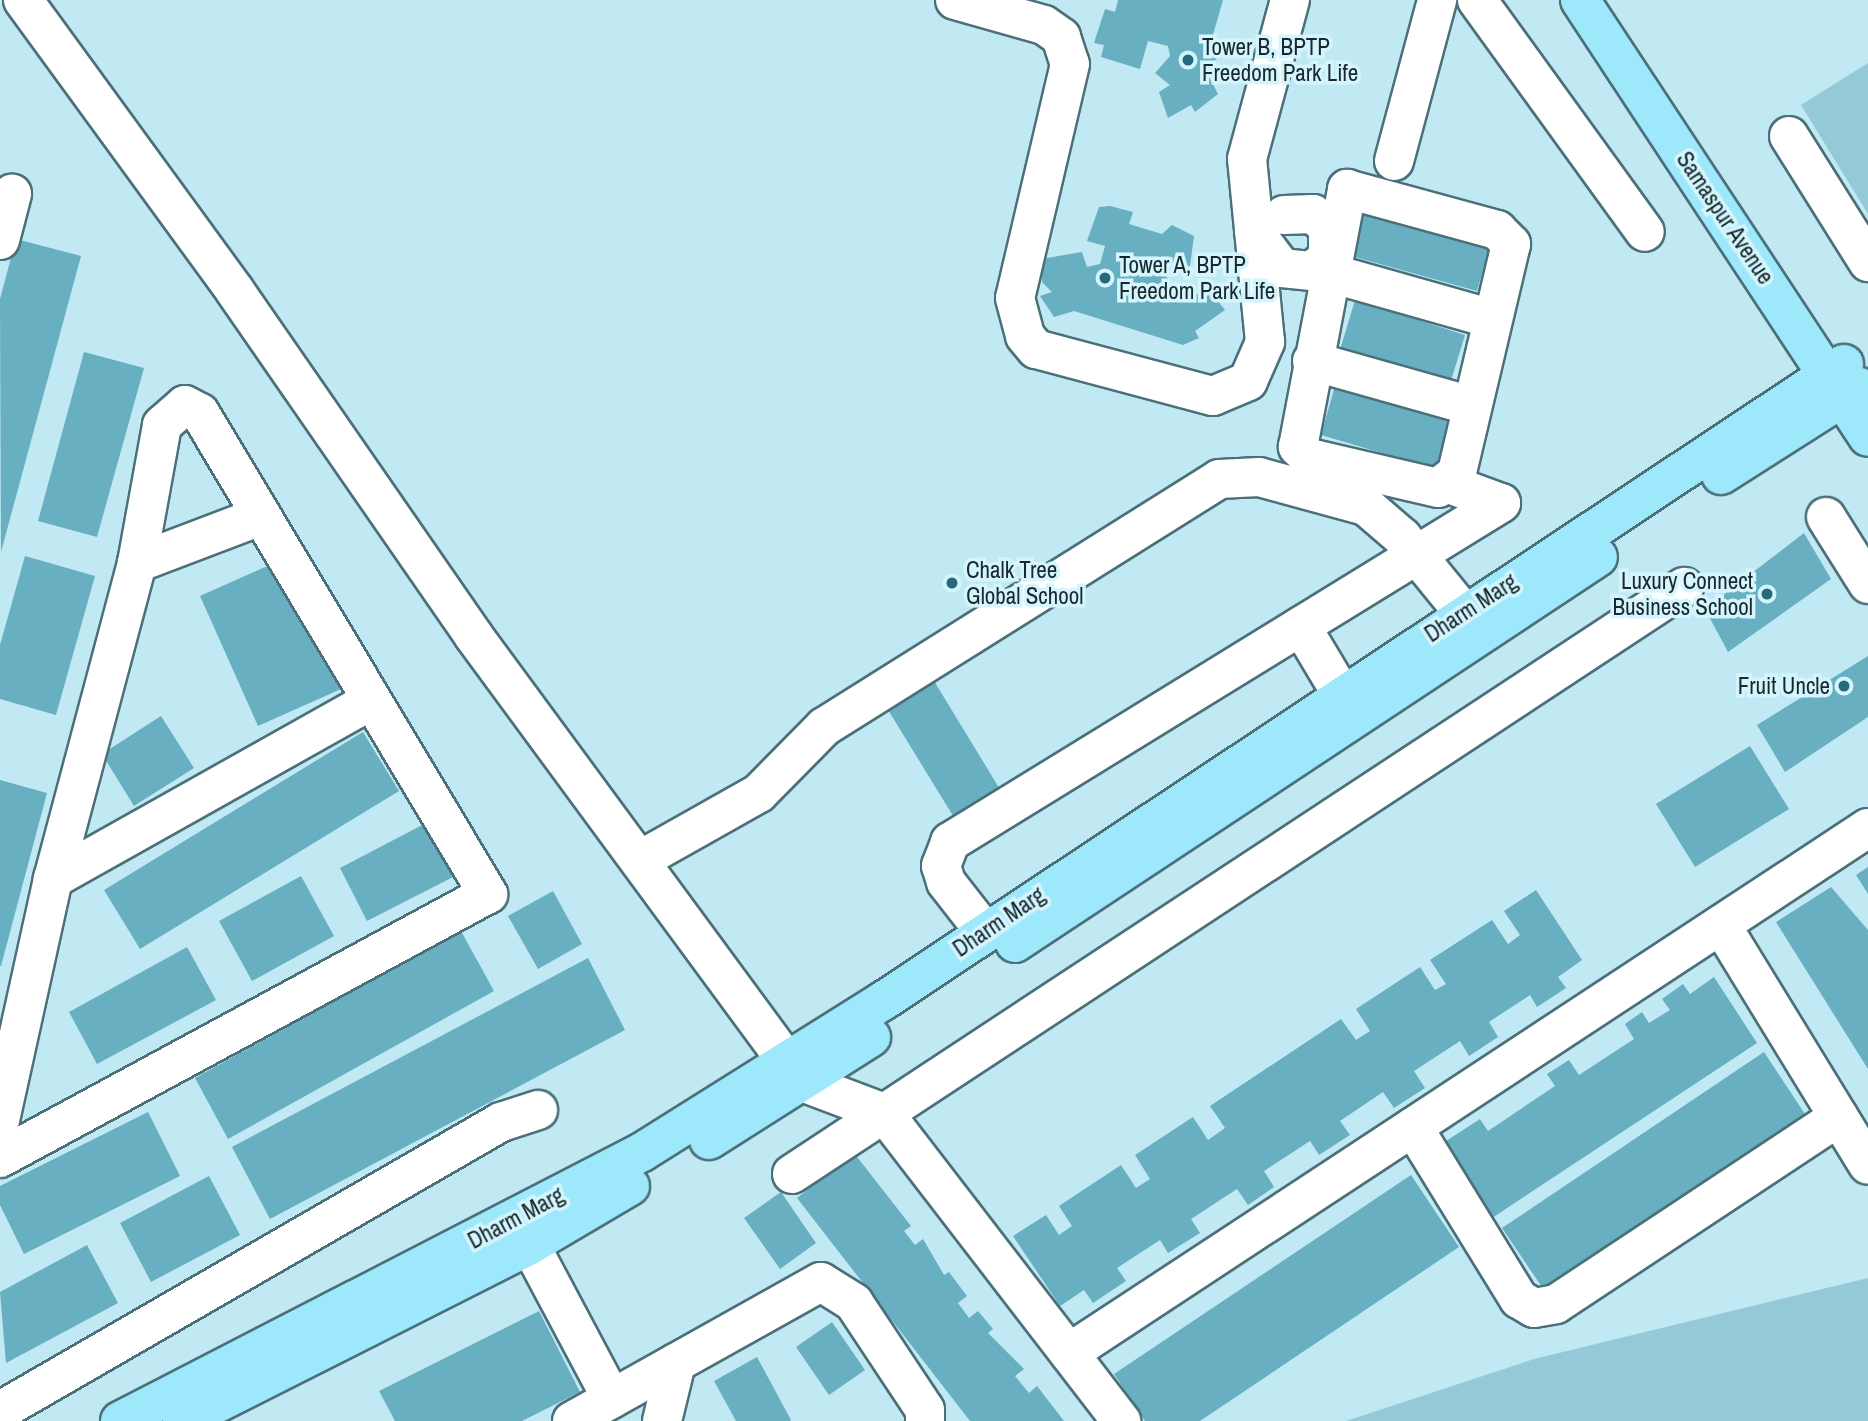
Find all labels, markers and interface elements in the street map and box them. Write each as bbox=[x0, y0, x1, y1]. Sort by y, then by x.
place label: Tower B, BPTP Freedom Park Life bbox=[1202, 33, 1358, 87]
marker: Tower B, BPTP Freedom Park Life bbox=[1180, 52, 1196, 68]
street label: Samaspur Avenue bbox=[1670, 146, 1780, 290]
place label: Tower A, BPTP Freedom Park Life bbox=[1119, 251, 1275, 305]
marker: Tower A, BPTP Freedom Park Life bbox=[1097, 270, 1113, 286]
place label: Chalk Tree Global School bbox=[966, 556, 1083, 610]
place label: Luxury Connect Business School bbox=[1613, 567, 1753, 621]
street label: Dharm Marg bbox=[1420, 568, 1522, 648]
marker: Chalk Tree Global School bbox=[944, 575, 960, 591]
marker: Luxury Connect Business School bbox=[1759, 586, 1775, 602]
place label: Fruit Uncle bbox=[1738, 672, 1830, 700]
marker: Fruit Uncle bbox=[1836, 678, 1852, 694]
street label: Dharm Marg bbox=[948, 881, 1050, 963]
street label: Dharm Marg bbox=[463, 1181, 569, 1255]

